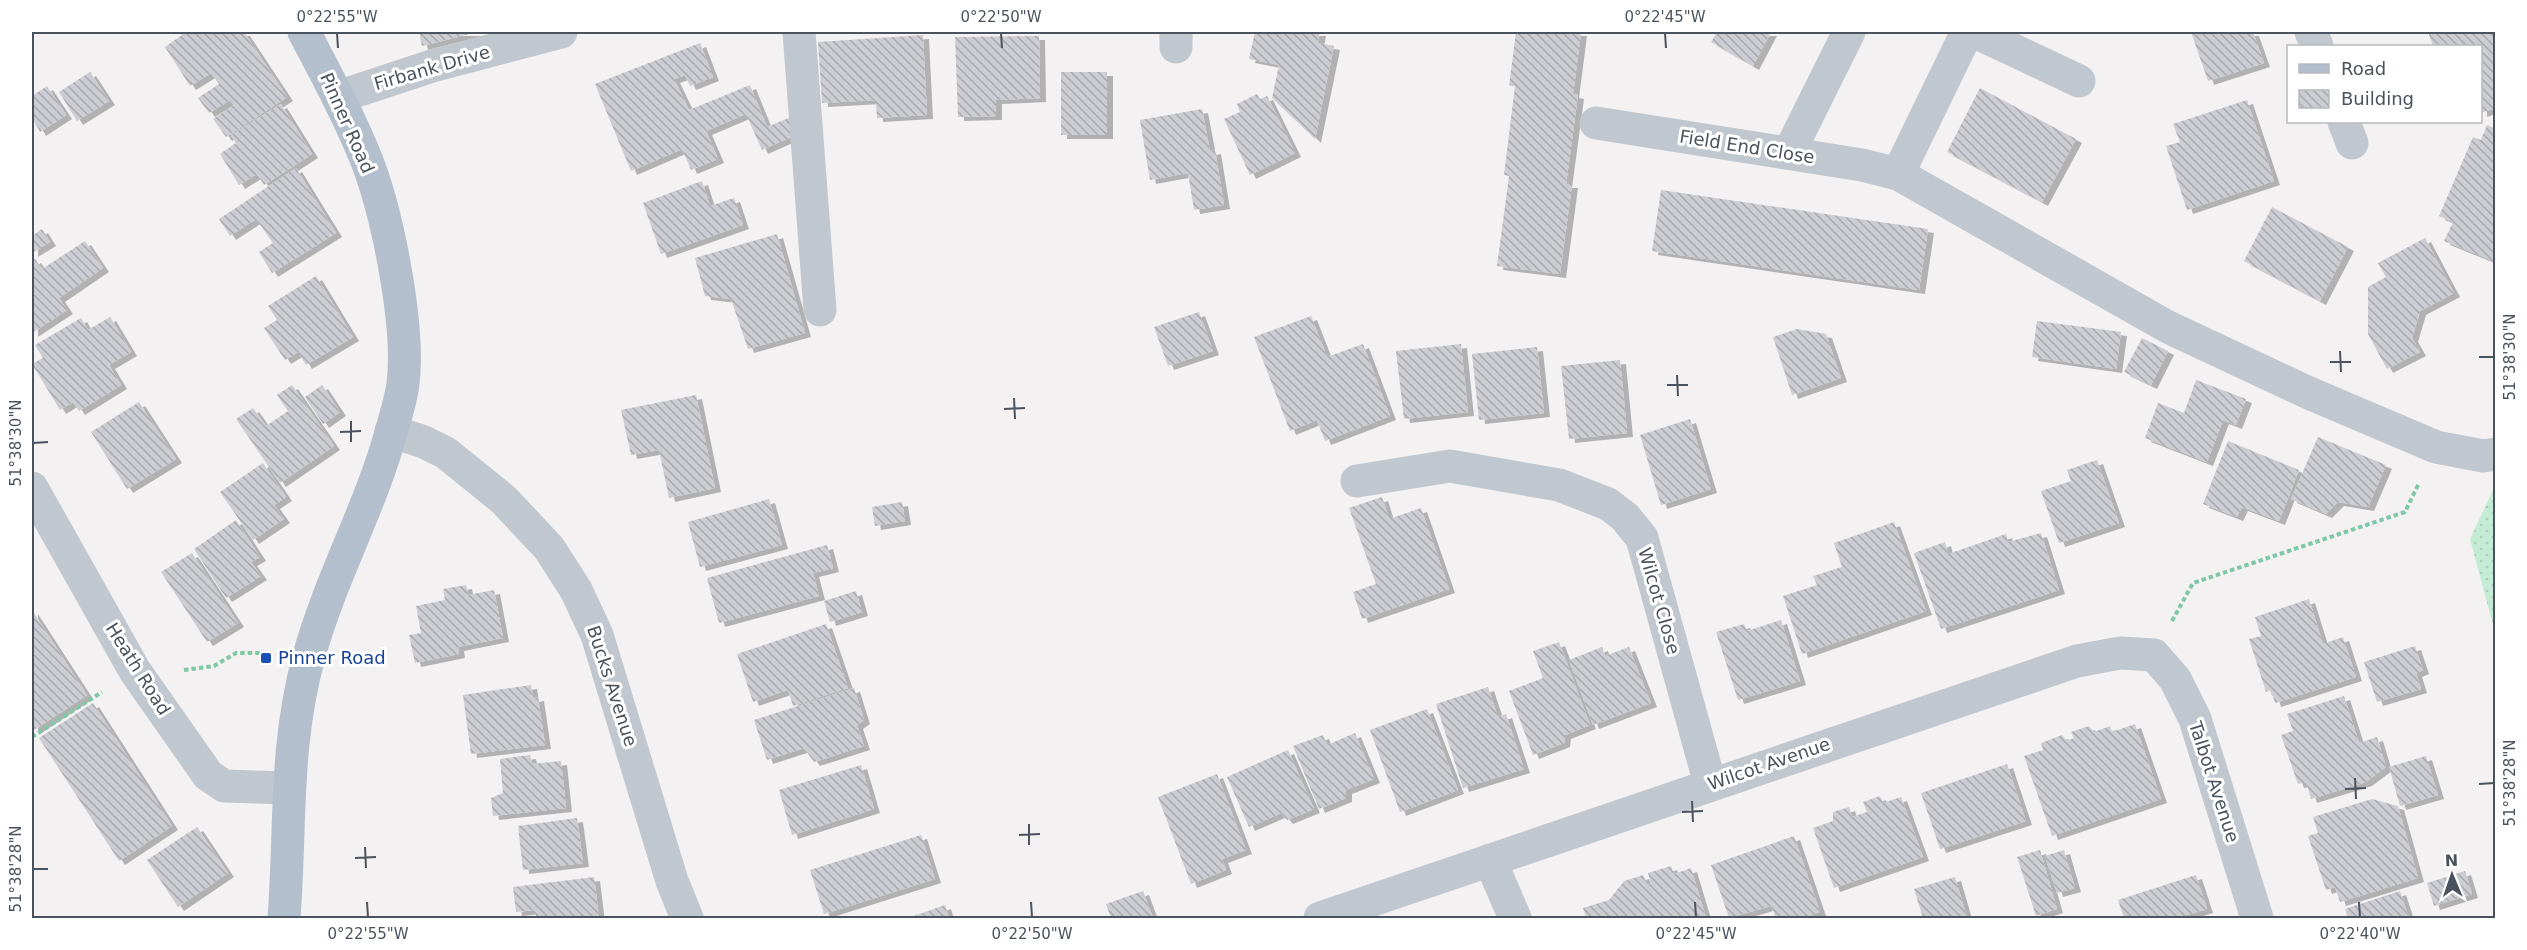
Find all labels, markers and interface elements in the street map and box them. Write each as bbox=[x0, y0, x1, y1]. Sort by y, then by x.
text: 0°22'55"W bbox=[296, 8, 378, 26]
text: 0°22'50"W bbox=[960, 8, 1042, 26]
text: 0°22'45"W bbox=[1624, 8, 1706, 26]
street label: Firbank Drive bbox=[372, 41, 492, 94]
legend bbox=[2287, 45, 2482, 123]
text: Road bbox=[2341, 58, 2386, 79]
street label: Pinner Road bbox=[316, 69, 379, 176]
text: Building bbox=[2341, 88, 2414, 109]
street label: Field End Close bbox=[1678, 125, 1816, 168]
text: 51°38'30"N bbox=[2501, 313, 2519, 401]
text: 51°38'30"N bbox=[7, 399, 25, 487]
street label: Wilcot Close bbox=[1634, 545, 1685, 657]
street label: Heath Road bbox=[102, 619, 175, 719]
street label: Bucks Avenue bbox=[583, 623, 642, 749]
place label: Pinner Road bbox=[278, 647, 386, 668]
marker: Pinner Road bbox=[259, 651, 273, 665]
street label: Talbot Avenue bbox=[2185, 718, 2244, 845]
street label: Wilcot Avenue bbox=[1705, 733, 1833, 794]
text: 51°38'28"N bbox=[2501, 739, 2519, 827]
text: 51°38'28"N bbox=[7, 825, 25, 913]
north arrow bbox=[2422, 845, 2482, 905]
text: N bbox=[2444, 851, 2459, 870]
text: 0°22'55"W bbox=[327, 925, 409, 943]
text: 0°22'50"W bbox=[991, 925, 1073, 943]
text: 0°22'45"W bbox=[1655, 925, 1737, 943]
text: 0°22'40"W bbox=[2319, 925, 2401, 943]

